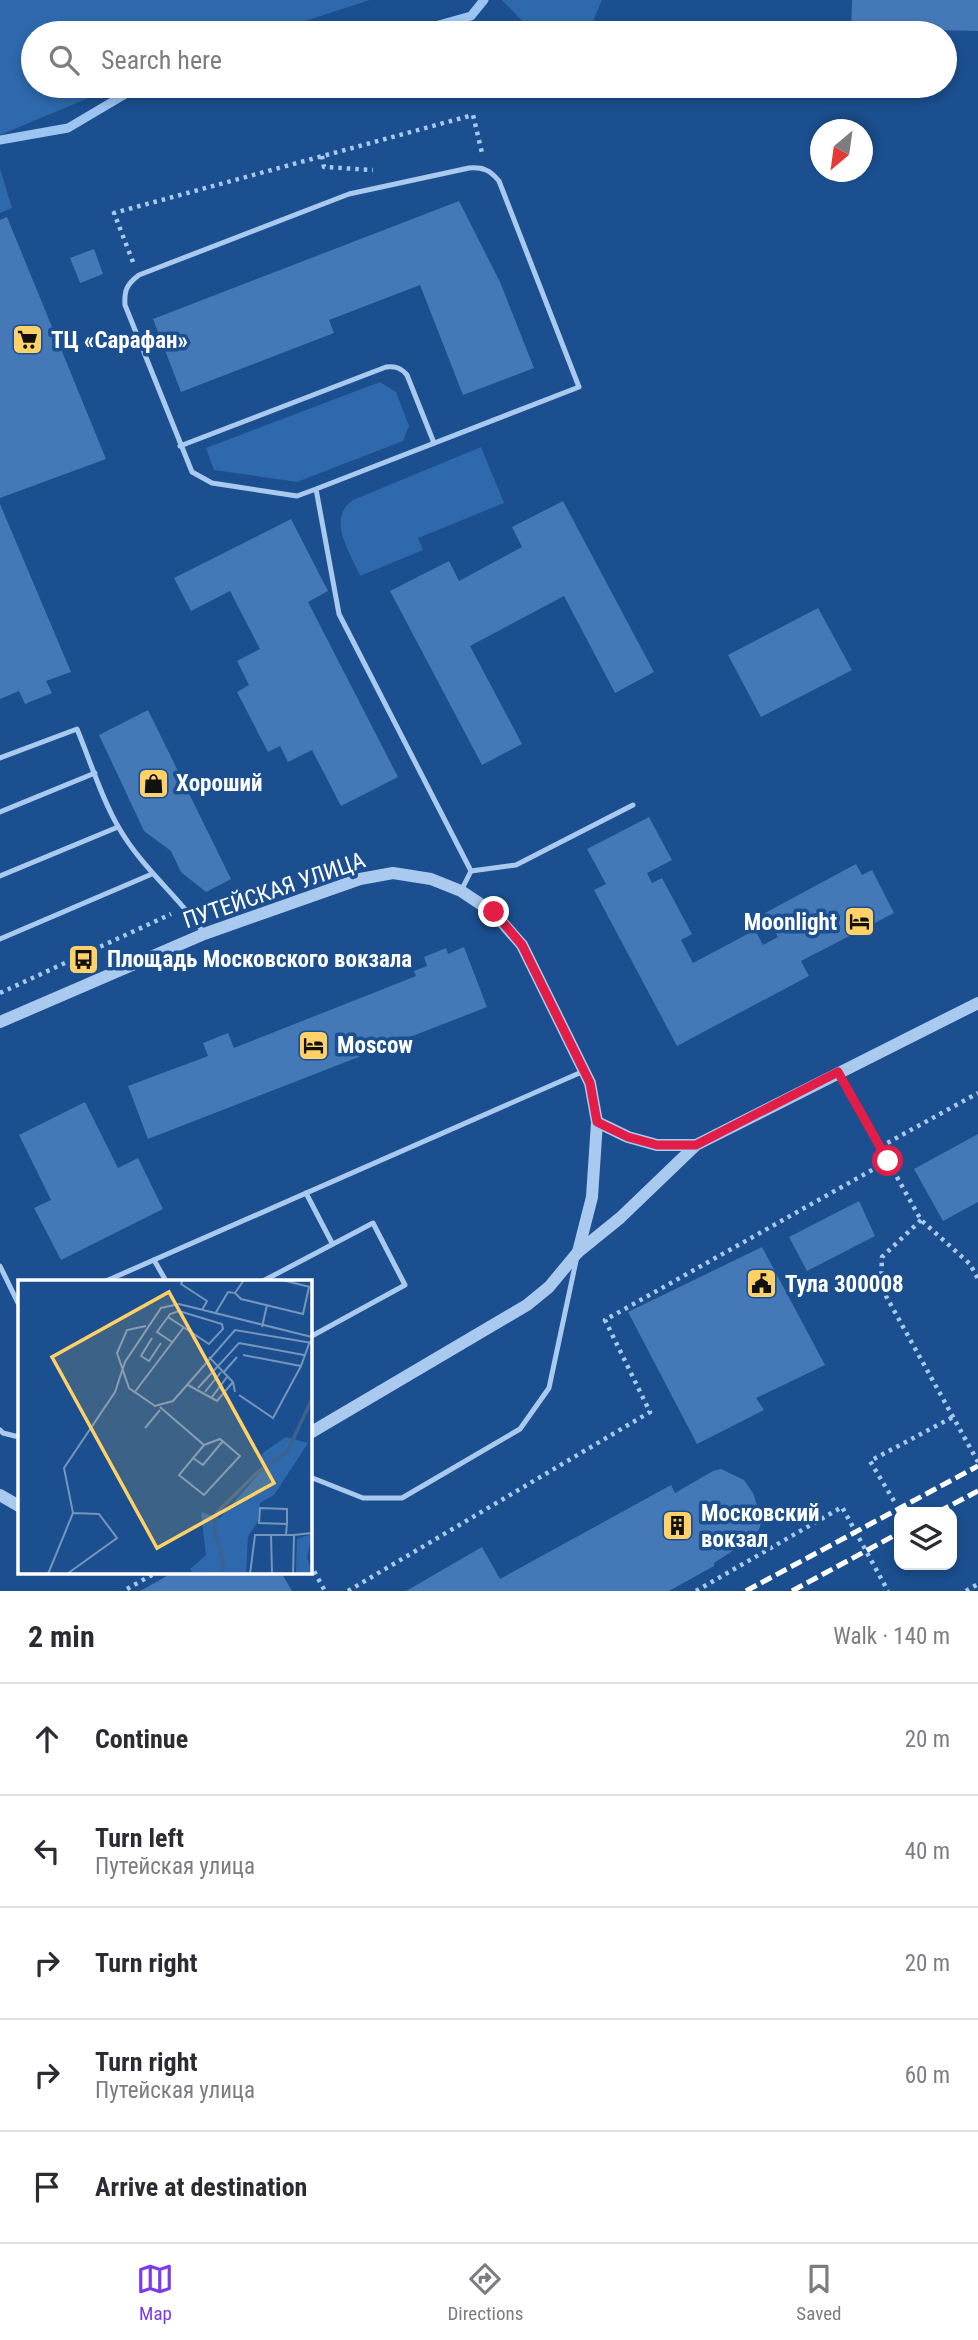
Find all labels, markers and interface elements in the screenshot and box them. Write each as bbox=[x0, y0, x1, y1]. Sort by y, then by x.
search box bbox=[21, 21, 957, 98]
icon: search bbox=[45, 41, 83, 79]
text: Search here bbox=[101, 45, 222, 75]
north arrow bbox=[810, 119, 873, 182]
supermarket icon: ТЦ «Сарафан» bbox=[11, 323, 45, 357]
place label: ТЦ «Сарафан» bbox=[51, 327, 188, 354]
shop icon: Хороший bbox=[136, 766, 170, 800]
place label: Хороший bbox=[176, 770, 263, 797]
street label: ПУТЕЙСКАЯ УЛИЦА bbox=[179, 846, 369, 934]
route end bbox=[478, 896, 509, 927]
hotel icon: Moonlight bbox=[843, 905, 877, 939]
place label: Moonlight bbox=[744, 909, 837, 936]
bus stop icon: Площадь Московского вокзала bbox=[67, 942, 101, 976]
place label: Площадь Московского вокзала bbox=[107, 946, 412, 973]
hotel icon: Moscow bbox=[297, 1028, 331, 1062]
place label: Moscow bbox=[337, 1032, 413, 1059]
route start bbox=[872, 1145, 903, 1176]
public building icon: Тула 300008 bbox=[745, 1267, 779, 1301]
place label: Тула 300008 bbox=[785, 1271, 904, 1298]
inset map bbox=[18, 1280, 312, 1574]
place label: Московский вокзал bbox=[701, 1500, 820, 1553]
map controls bbox=[894, 1507, 957, 1570]
button: layers bbox=[894, 1507, 957, 1570]
building icon: Московский вокзал bbox=[661, 1509, 695, 1543]
text: 2 min bbox=[28, 1619, 95, 1654]
text: Walk · 140 m bbox=[833, 1623, 950, 1650]
icon: ahead bbox=[28, 1720, 66, 1758]
text: Continue bbox=[95, 1724, 188, 1754]
text: 20 m bbox=[905, 1726, 950, 1753]
text: Turn left bbox=[95, 1823, 184, 1853]
icon: left bbox=[28, 1832, 66, 1870]
text: 40 m bbox=[905, 1838, 950, 1865]
text: Путейская улица bbox=[95, 1853, 255, 1880]
icon: right bbox=[28, 1944, 66, 1982]
text: Turn right bbox=[95, 1948, 197, 1978]
text: 20 m bbox=[905, 1950, 950, 1977]
text: Turn right bbox=[95, 2047, 197, 2077]
icon: right bbox=[28, 2056, 66, 2094]
text: 60 m bbox=[905, 2062, 950, 2089]
text: Путейская улица bbox=[95, 2077, 255, 2104]
icon: arrive bbox=[28, 2168, 66, 2206]
text: Arrive at destination bbox=[95, 2172, 307, 2202]
tab: Map bbox=[136, 2260, 174, 2325]
tab: Directions bbox=[447, 2260, 523, 2325]
tab: Saved bbox=[796, 2260, 842, 2325]

